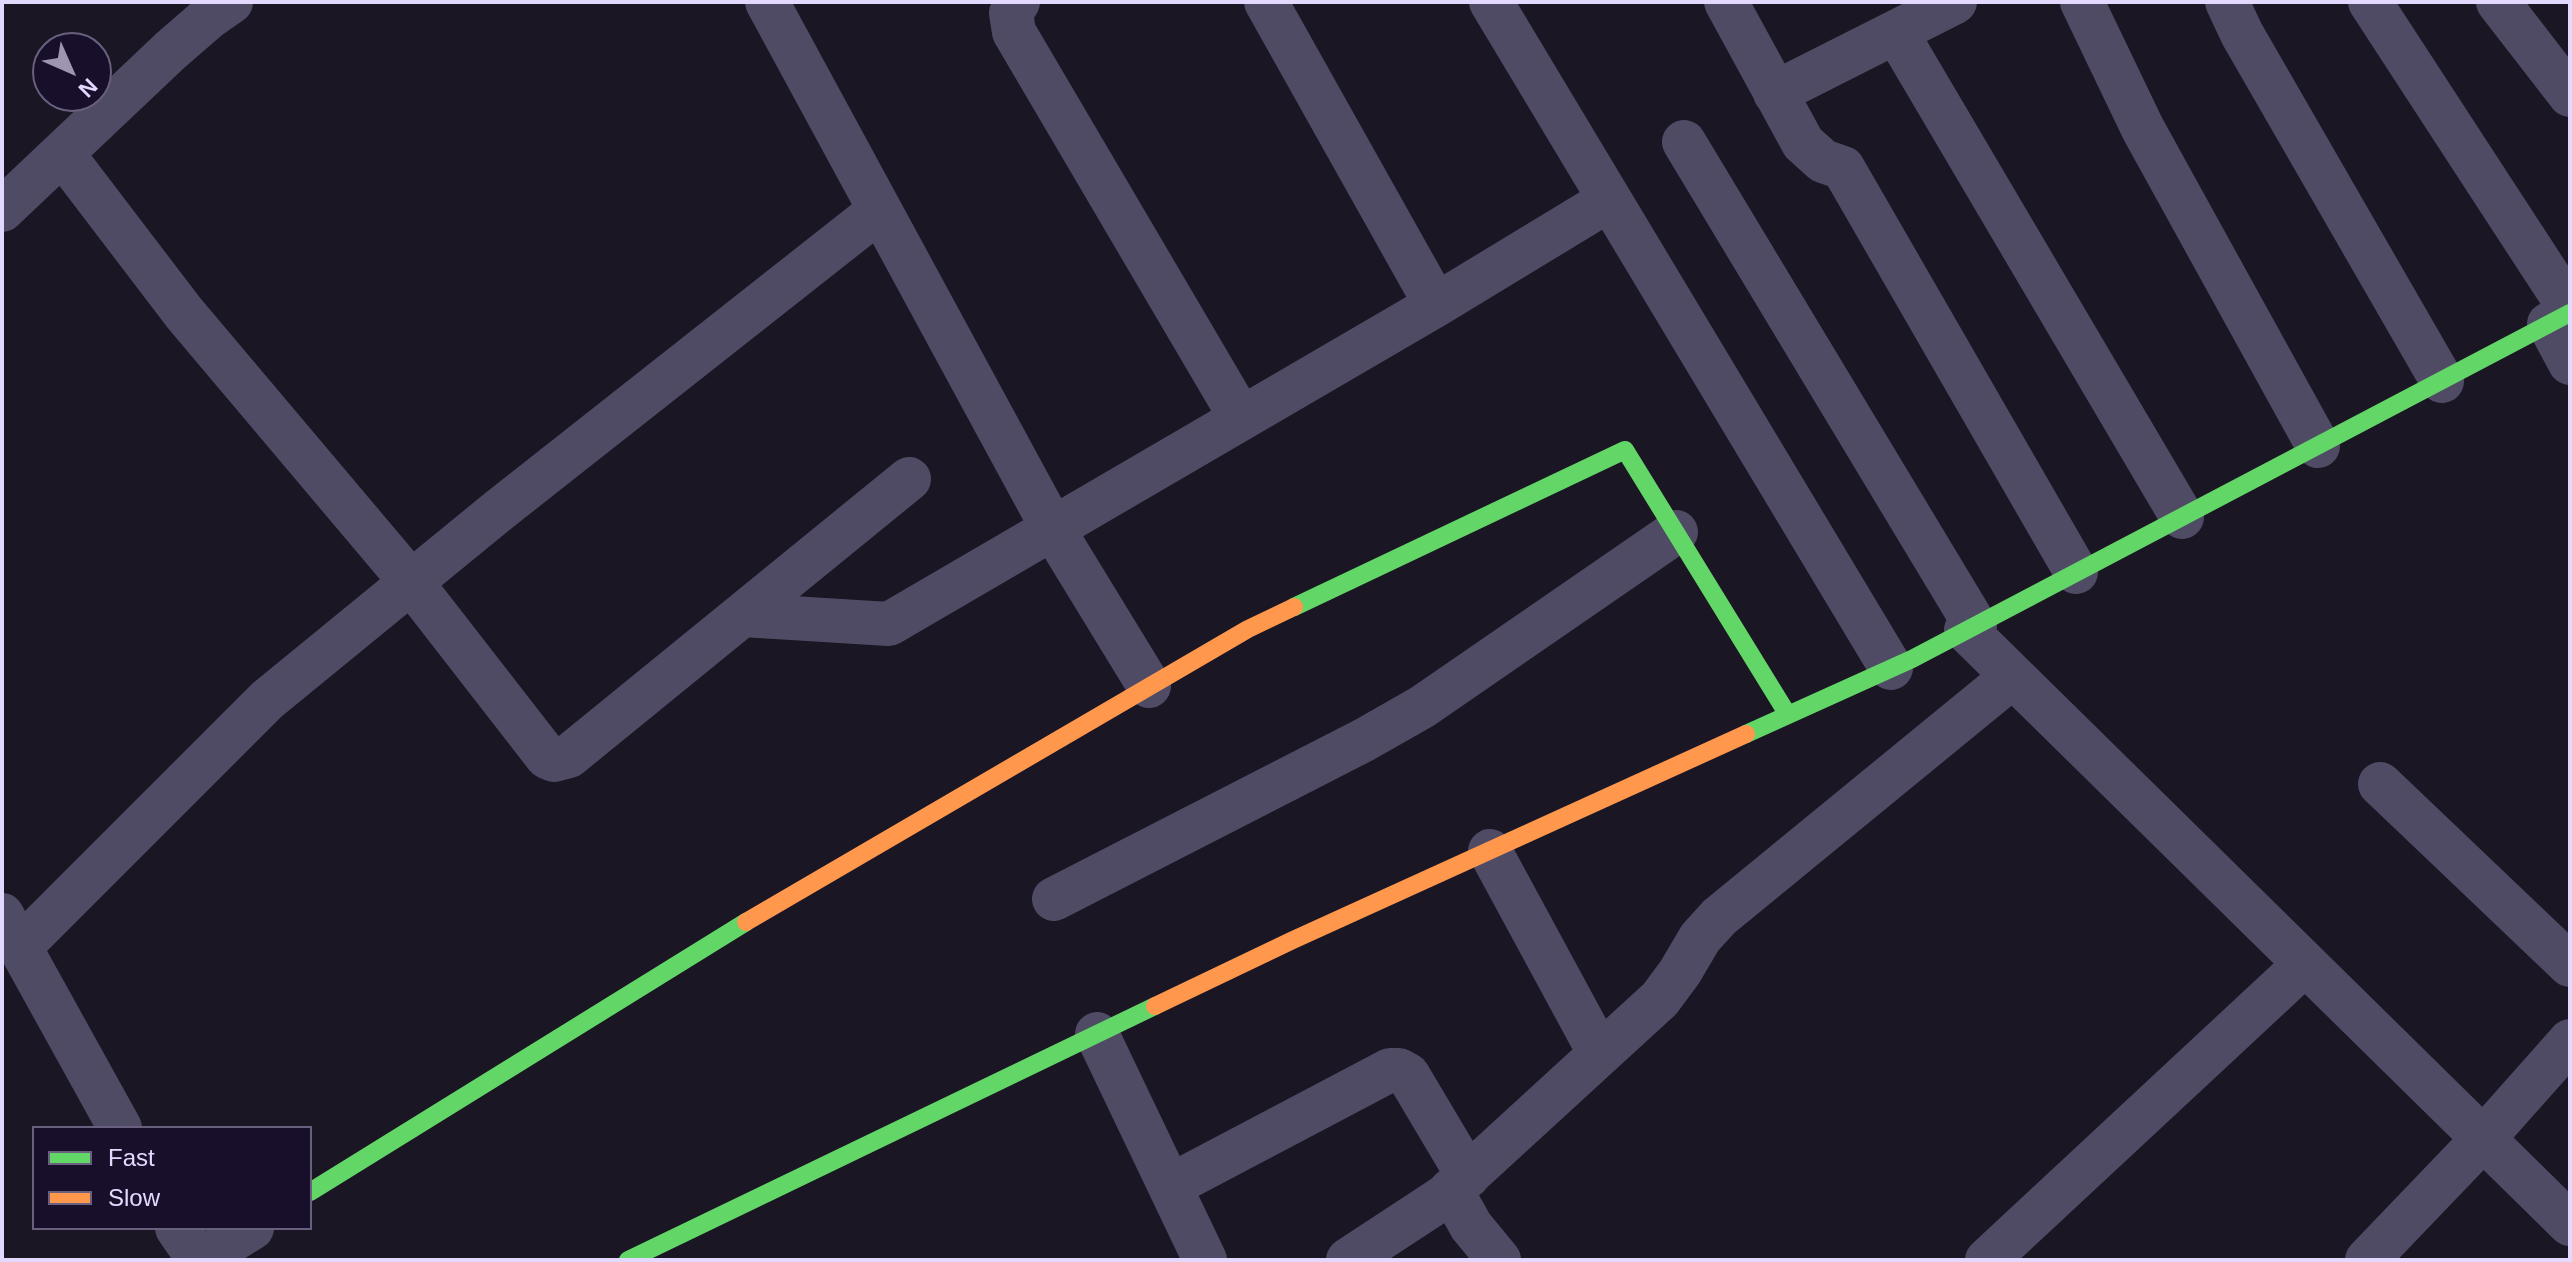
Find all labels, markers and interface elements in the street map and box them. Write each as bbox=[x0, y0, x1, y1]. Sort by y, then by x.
north arrow bbox=[32, 32, 112, 112]
text: N bbox=[73, 73, 102, 102]
legend bbox=[32, 1126, 312, 1230]
text: Fast bbox=[108, 1144, 155, 1171]
text: Slow bbox=[108, 1184, 160, 1211]

